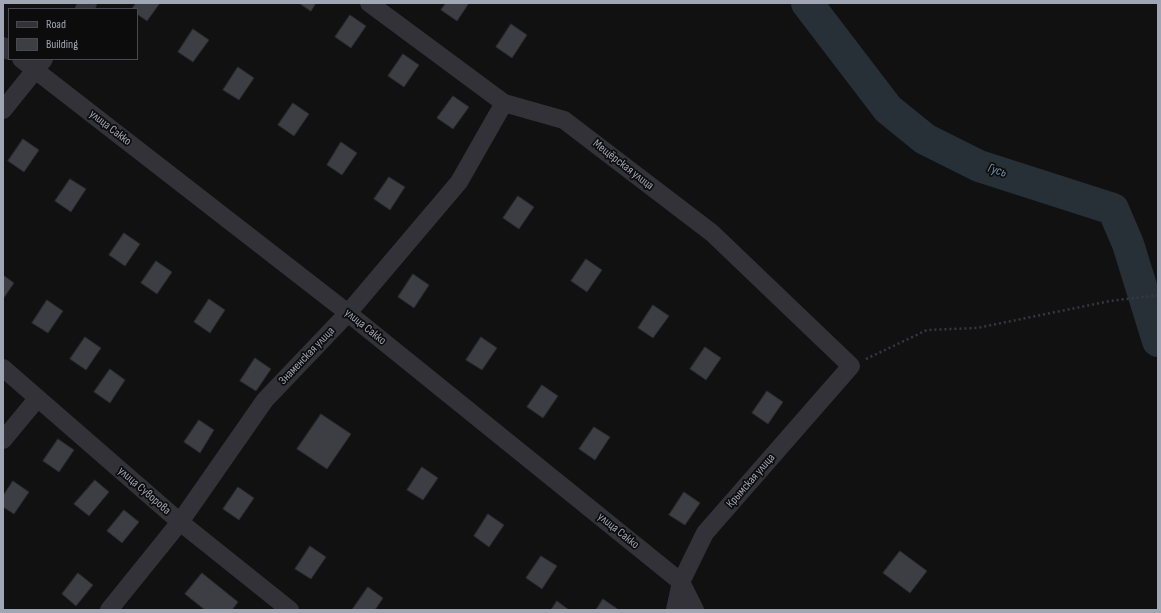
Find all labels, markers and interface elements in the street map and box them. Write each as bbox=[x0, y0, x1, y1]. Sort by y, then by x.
legend bbox=[8, 8, 138, 60]
text: Road bbox=[46, 17, 66, 32]
text: Building bbox=[46, 37, 78, 52]
street label: улица Сакко bbox=[86, 107, 134, 149]
street label: Мещёрская улица bbox=[590, 137, 656, 193]
water label: Гусь bbox=[986, 161, 1008, 181]
street label: улица Сакко bbox=[341, 306, 389, 348]
street label: Знаменская улица bbox=[276, 324, 338, 388]
street label: Крымская улица bbox=[724, 451, 778, 511]
street label: улица Суворова bbox=[115, 464, 173, 518]
street label: улица Сакко bbox=[594, 510, 642, 552]

